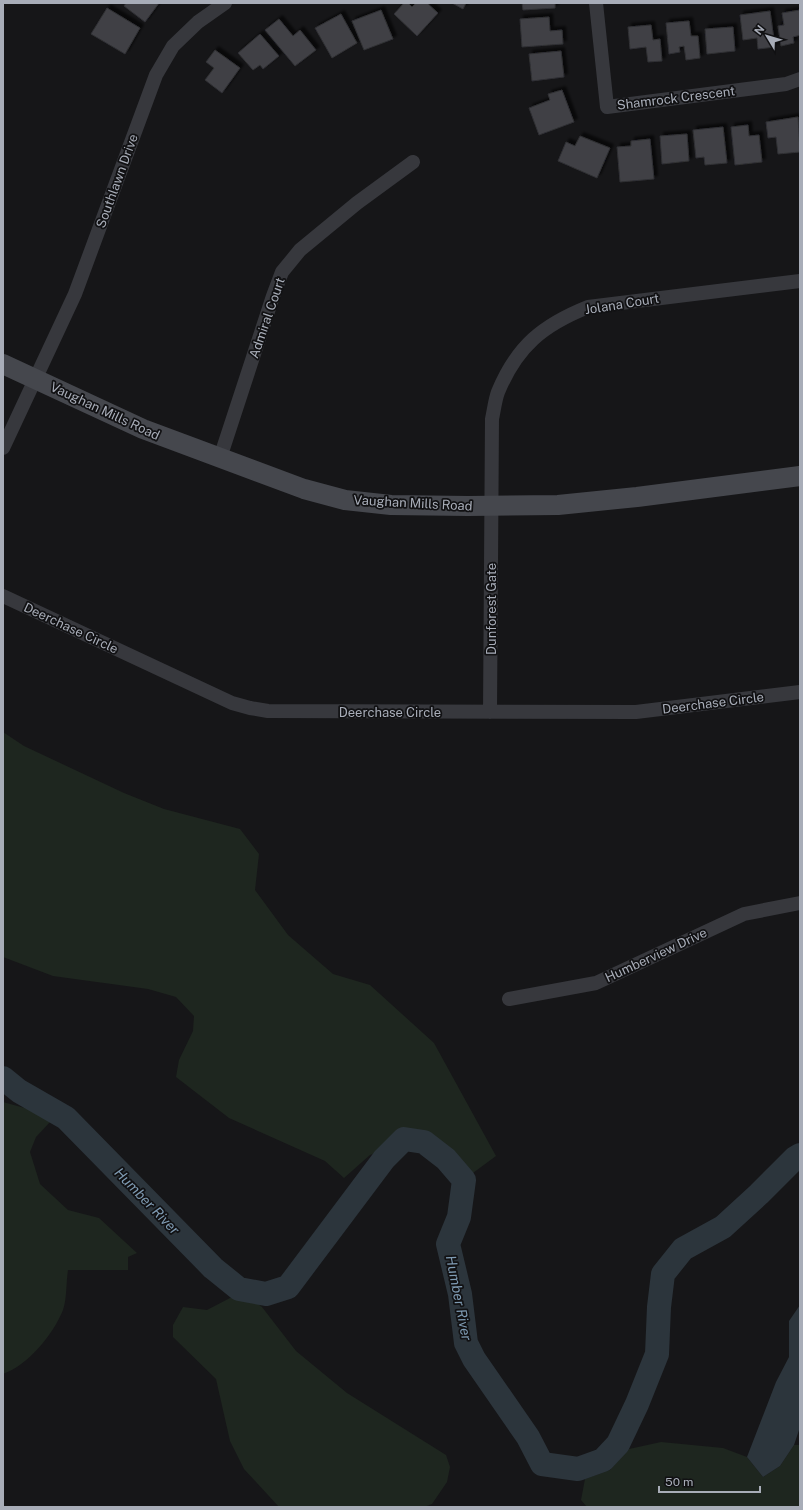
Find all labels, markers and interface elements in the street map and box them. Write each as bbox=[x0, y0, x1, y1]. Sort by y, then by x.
north arrow bbox=[747, 16, 787, 56]
text: N bbox=[752, 23, 766, 37]
street label: Shamrock Crescent bbox=[616, 83, 736, 113]
street label: Southlawn Drive bbox=[93, 132, 141, 230]
street label: Admiral Court bbox=[246, 276, 288, 360]
street label: Jolana Court bbox=[584, 291, 660, 317]
street label: Vaughan Mills Road bbox=[48, 379, 162, 443]
street label: Vaughan Mills Road bbox=[353, 492, 473, 514]
street label: Dunforest Gate bbox=[484, 563, 499, 655]
street label: Deerchase Circle bbox=[21, 600, 121, 656]
street label: Deerchase Circle bbox=[661, 689, 765, 717]
street label: Deerchase Circle bbox=[339, 705, 441, 720]
street label: Humberview Drive bbox=[603, 925, 709, 985]
water label: Humber River bbox=[111, 1164, 183, 1238]
water label: Humber River bbox=[443, 1254, 475, 1343]
scale bar bbox=[659, 1468, 760, 1494]
text: 50 m bbox=[665, 1475, 693, 1489]

